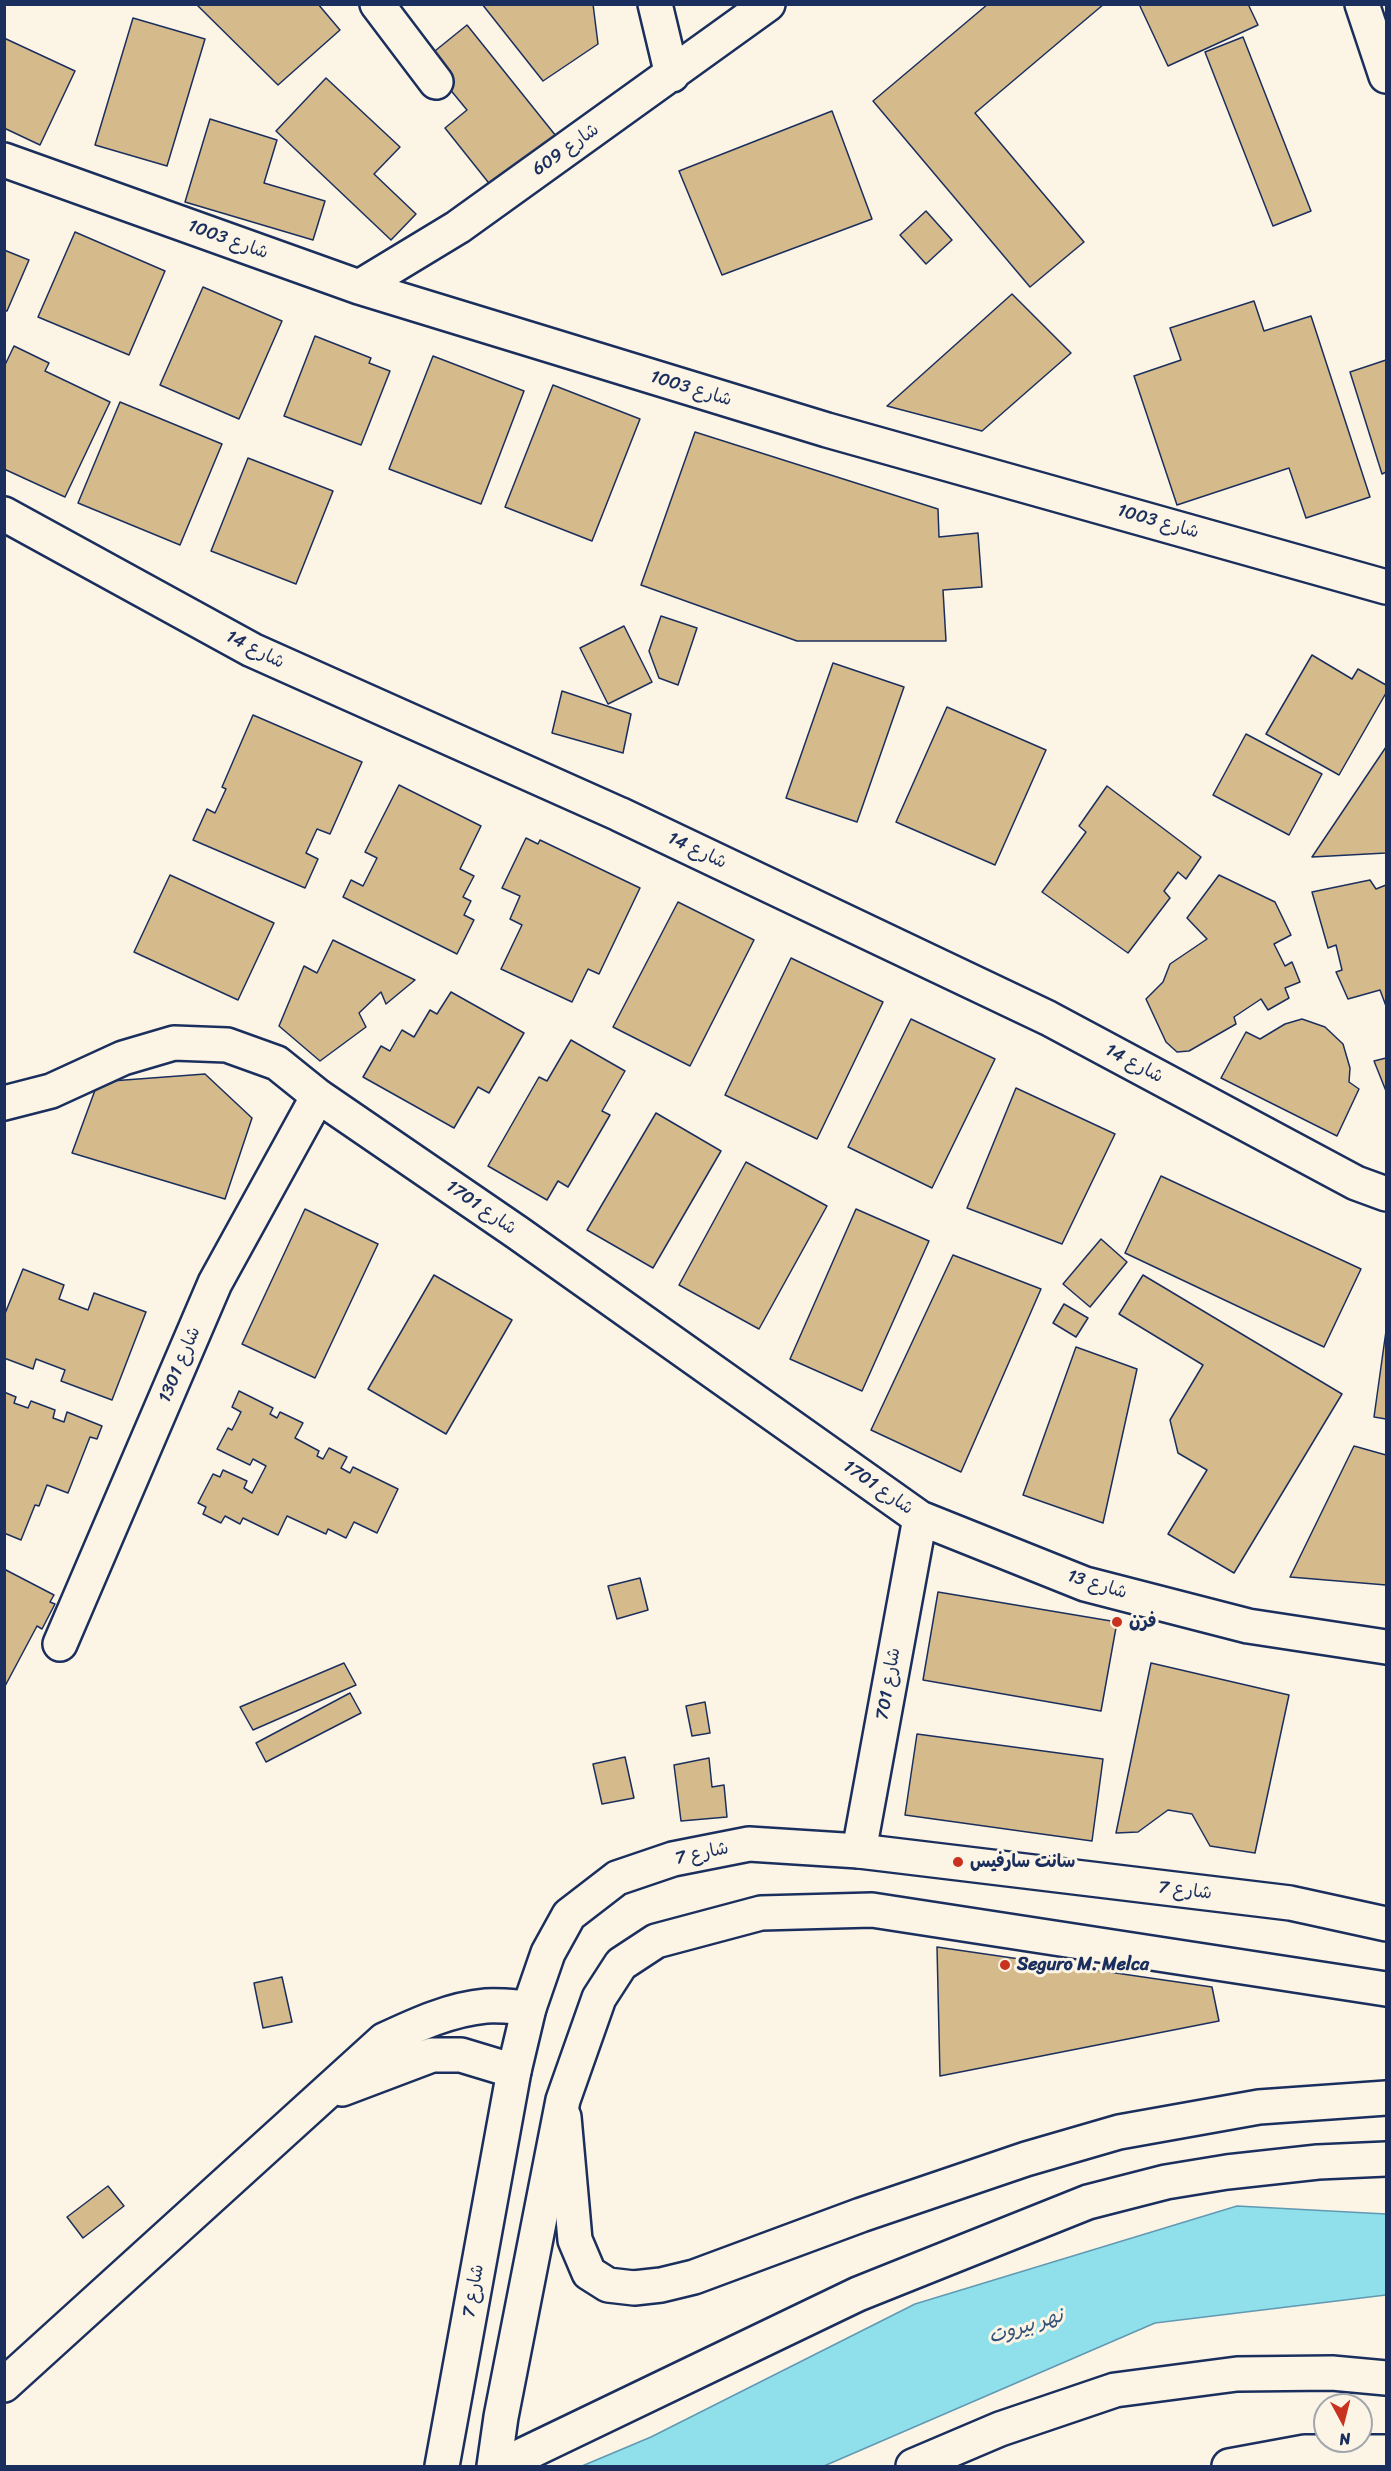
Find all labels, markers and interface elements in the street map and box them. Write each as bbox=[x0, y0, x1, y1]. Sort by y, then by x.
street label: شارع 609 bbox=[529, 119, 603, 181]
street label: شارع 1003 bbox=[185, 215, 271, 265]
street label: شارع 1003 bbox=[648, 366, 734, 412]
street label: شارع 1003 bbox=[1115, 500, 1201, 544]
street label: شارع 14 bbox=[222, 626, 288, 674]
street label: شارع 14 bbox=[664, 828, 730, 874]
street label: شارع 14 bbox=[1101, 1040, 1167, 1088]
street label: شارع 1701 bbox=[442, 1176, 520, 1240]
street label: شارع 1301 bbox=[154, 1324, 206, 1406]
street label: شارع 1701 bbox=[839, 1456, 917, 1520]
street label: شارع 13 bbox=[1065, 1566, 1129, 1604]
place label: فرن bbox=[1129, 1611, 1156, 1633]
marker: فرن bbox=[1110, 1615, 1124, 1629]
street label: شارع 701 bbox=[872, 1646, 906, 1722]
street label: شارع 7 bbox=[673, 1838, 731, 1870]
place label: سانت سارفيس bbox=[970, 1851, 1075, 1873]
marker: سانت سارفيس bbox=[951, 1855, 965, 1869]
street label: شارع 7 bbox=[1157, 1877, 1213, 1905]
place label: Seguro M. Melca bbox=[1017, 1954, 1149, 1976]
marker: Seguro M. Melca bbox=[998, 1958, 1012, 1972]
street label: شارع 7 bbox=[459, 2263, 489, 2319]
water label: نهر بيروت bbox=[986, 2304, 1066, 2350]
north arrow bbox=[1313, 2393, 1373, 2453]
text: N bbox=[1338, 2424, 1352, 2454]

